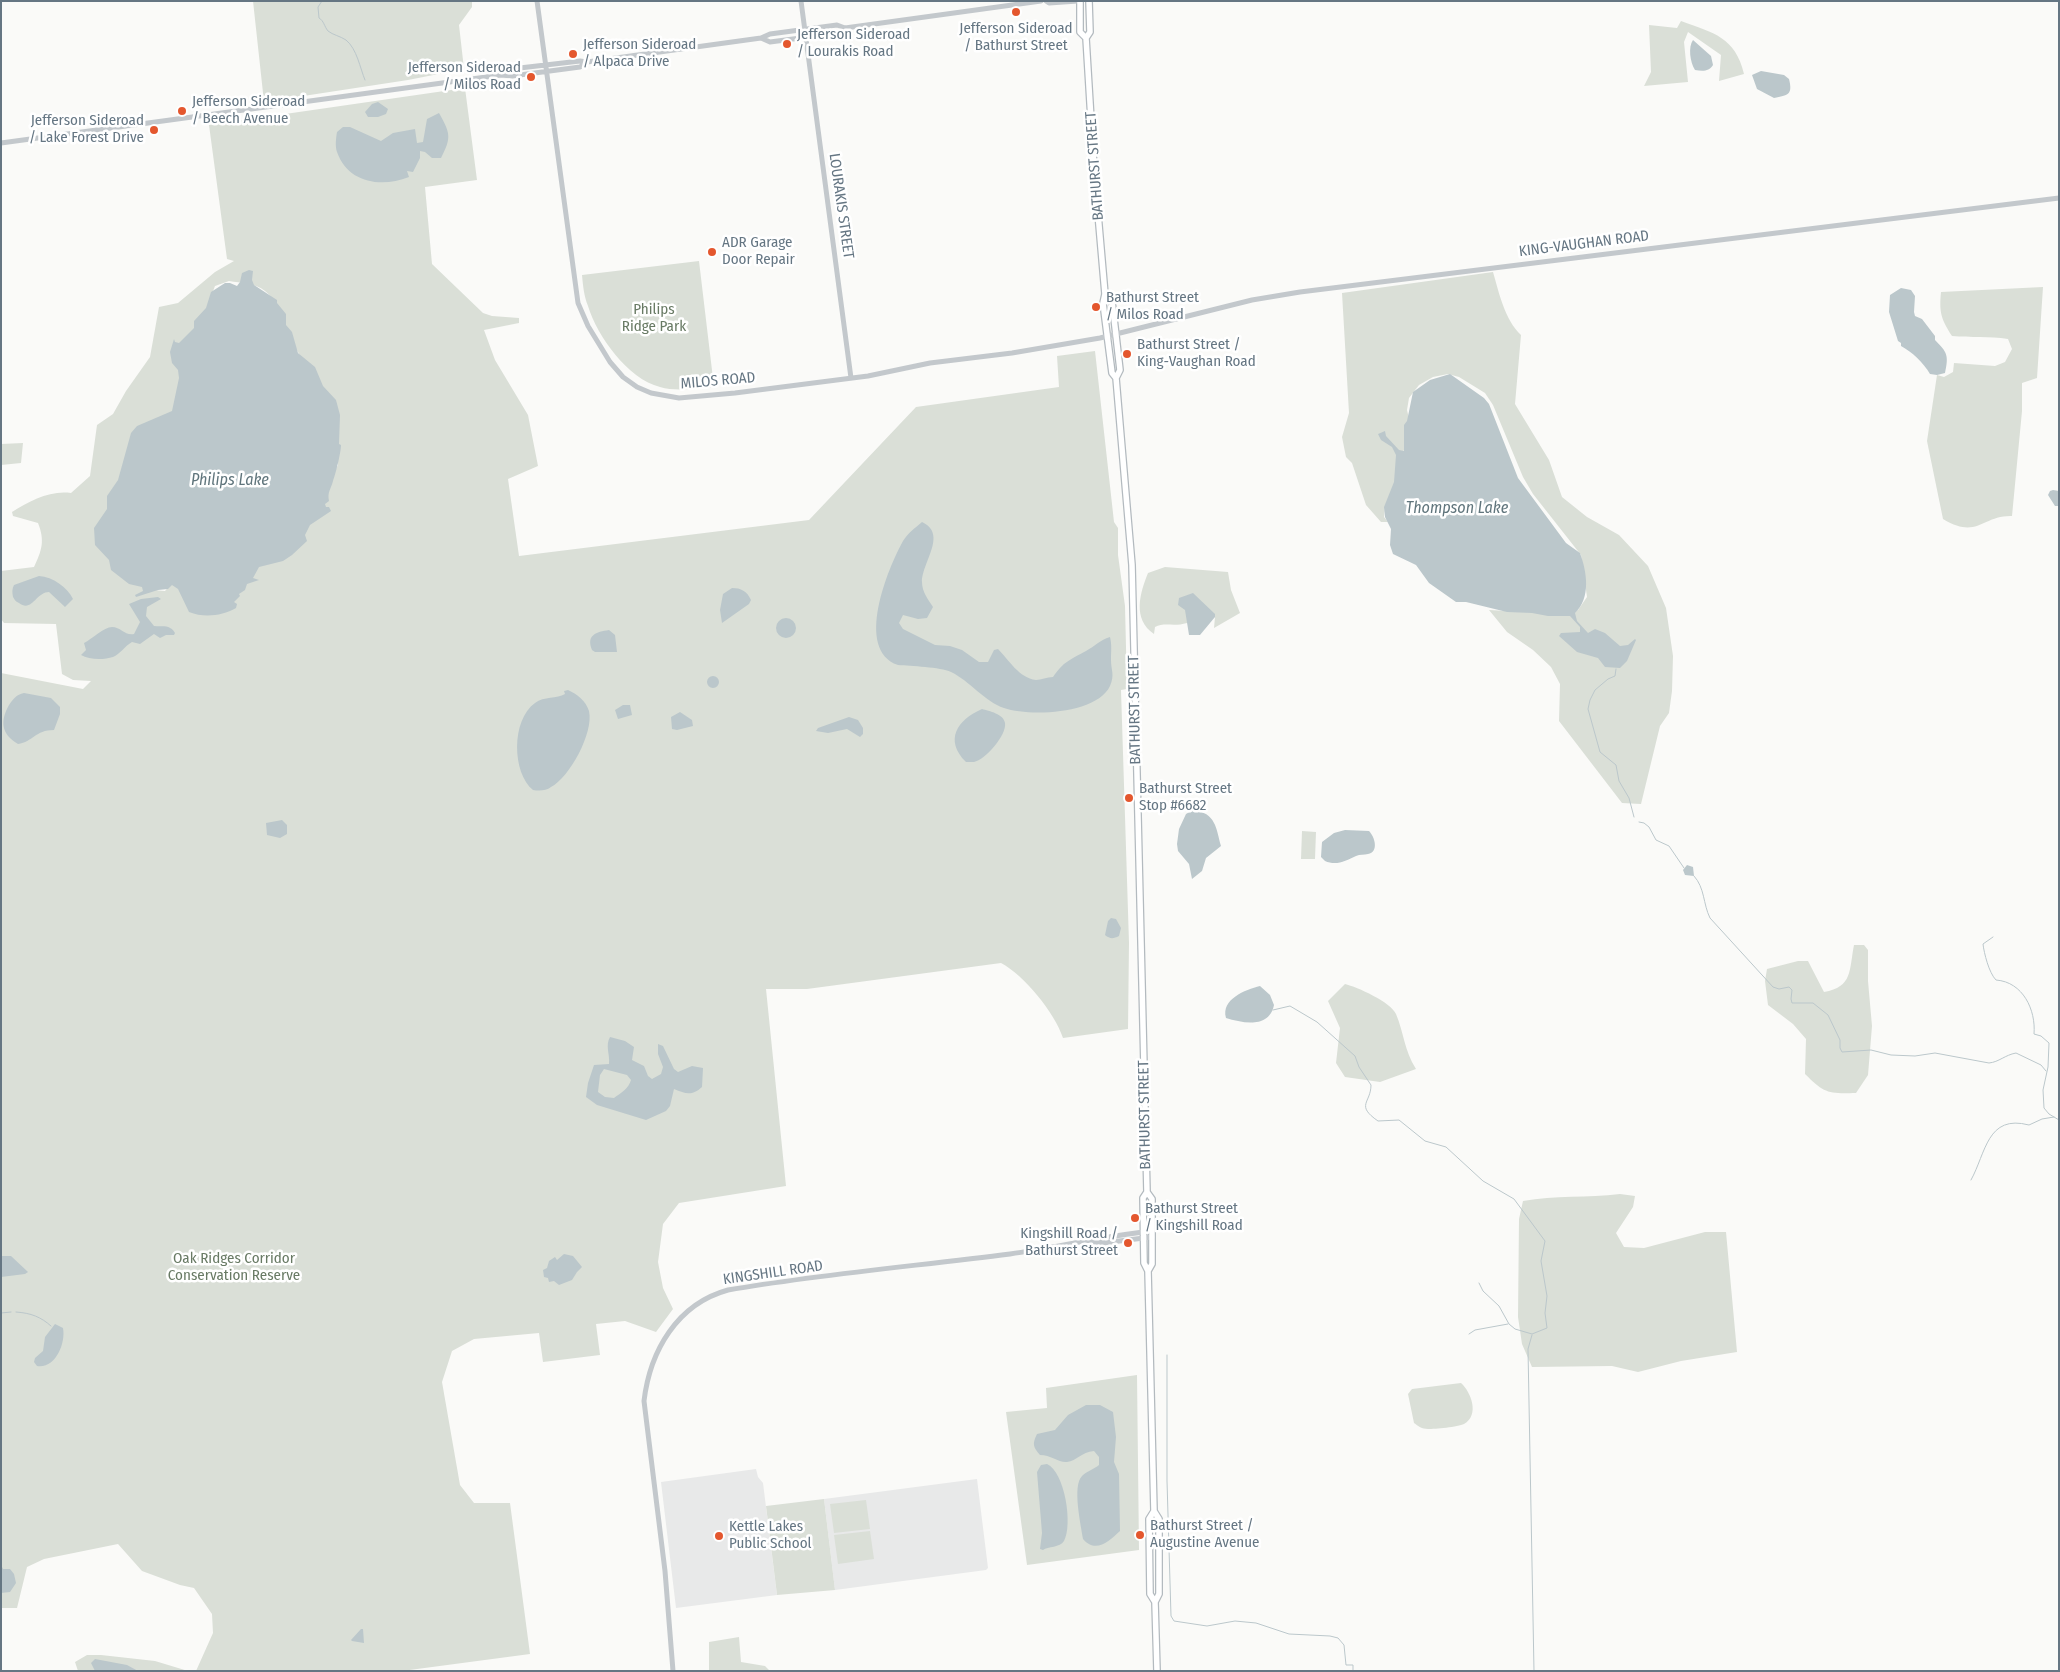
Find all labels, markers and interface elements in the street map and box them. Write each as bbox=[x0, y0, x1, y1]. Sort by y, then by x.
marker: Jefferson Sideroad / Bathurst Street bbox=[1010, 6, 1022, 18]
place label: Jefferson Sideroad / Bathurst Street bbox=[959, 20, 1073, 55]
place label: Jefferson Sideroad / Lourakis Road bbox=[797, 26, 910, 61]
place label: Jefferson Sideroad / Alpaca Drive bbox=[583, 36, 696, 71]
marker: Jefferson Sideroad / Lourakis Road bbox=[781, 38, 793, 50]
marker: Jefferson Sideroad / Alpaca Drive bbox=[567, 48, 579, 60]
place label: Jefferson Sideroad / Milos Road bbox=[408, 59, 521, 94]
marker: Jefferson Sideroad / Milos Road bbox=[525, 71, 537, 83]
place label: Jefferson Sideroad / Beech Avenue bbox=[192, 93, 305, 128]
marker: Jefferson Sideroad / Beech Avenue bbox=[176, 105, 188, 117]
street label: BATHURST STREET bbox=[1082, 111, 1108, 221]
place label: Jefferson Sideroad / Lake Forest Drive bbox=[29, 112, 144, 147]
marker: Jefferson Sideroad / Lake Forest Drive bbox=[148, 124, 160, 136]
street label: LOURAKIS STREET bbox=[825, 152, 857, 260]
street label: KING-VAUGHAN ROAD bbox=[1518, 227, 1650, 261]
place label: ADR Garage Door Repair bbox=[722, 234, 795, 269]
marker: ADR Garage Door Repair bbox=[706, 246, 718, 258]
place label: Bathurst Street / Milos Road bbox=[1106, 289, 1199, 324]
park label: Philips Ridge Park bbox=[622, 301, 686, 336]
marker: Bathurst Street / Milos Road bbox=[1090, 301, 1102, 313]
place label: Bathurst Street / King-Vaughan Road bbox=[1137, 336, 1256, 371]
marker: Bathurst Street / King-Vaughan Road bbox=[1121, 348, 1133, 360]
street label: MILOS ROAD bbox=[680, 369, 756, 393]
water label: Philips Lake bbox=[191, 471, 269, 491]
water label: Thompson Lake bbox=[1406, 499, 1508, 519]
street label: BATHURST STREET bbox=[1125, 655, 1145, 765]
place label: Bathurst Street Stop #6682 bbox=[1139, 780, 1232, 815]
marker: Bathurst Street Stop #6682 bbox=[1123, 792, 1135, 804]
street label: BATHURST STREET bbox=[1135, 1060, 1155, 1170]
place label: Bathurst Street / Kingshill Road bbox=[1145, 1200, 1243, 1235]
marker: Bathurst Street / Kingshill Road bbox=[1129, 1212, 1141, 1224]
place label: Kingshill Road / Bathurst Street bbox=[1020, 1225, 1118, 1260]
marker: Kingshill Road / Bathurst Street bbox=[1122, 1237, 1134, 1249]
park label: Oak Ridges Corridor Conservation Reserve bbox=[168, 1250, 300, 1285]
street label: KINGSHILL ROAD bbox=[722, 1257, 824, 1289]
place label: Bathurst Street / Augustine Avenue bbox=[1150, 1517, 1259, 1552]
place label: Kettle Lakes Public School bbox=[729, 1518, 811, 1553]
marker: Bathurst Street / Augustine Avenue bbox=[1134, 1529, 1146, 1541]
marker: Kettle Lakes Public School bbox=[713, 1530, 725, 1542]

